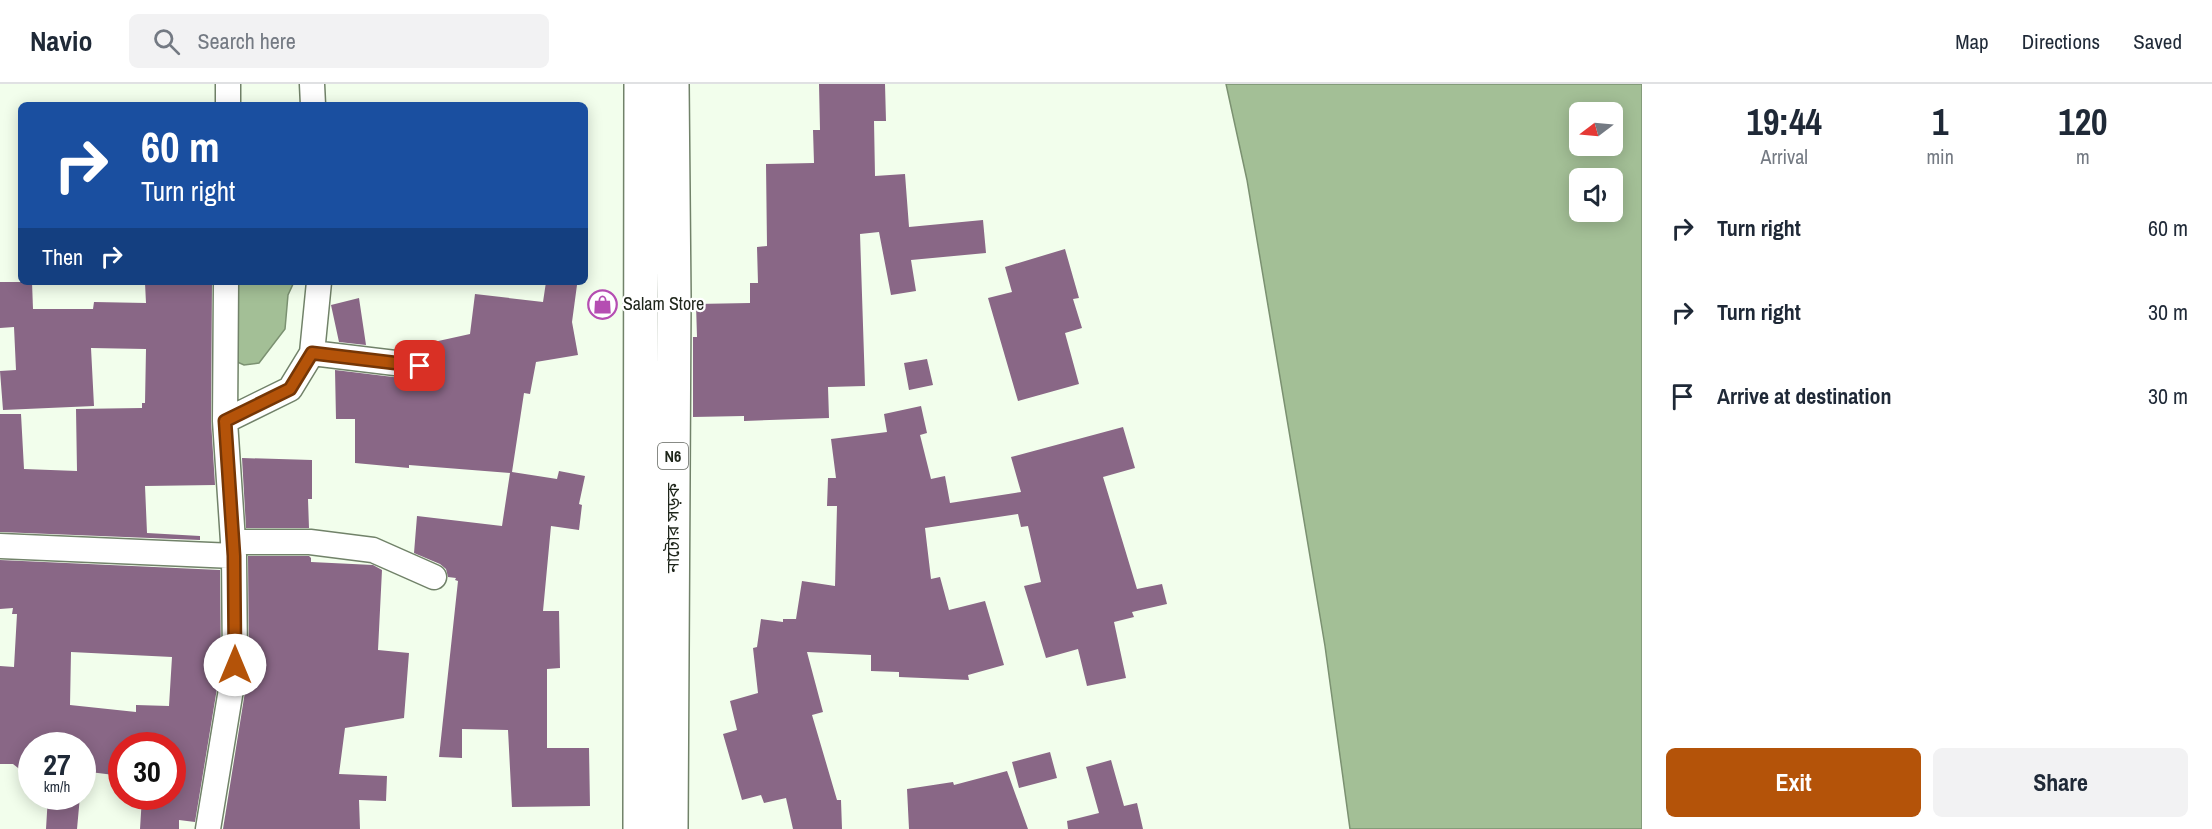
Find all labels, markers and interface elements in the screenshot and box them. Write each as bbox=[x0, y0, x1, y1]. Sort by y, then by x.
search box bbox=[129, 14, 549, 68]
text: Navio bbox=[30, 22, 93, 60]
icon: search bbox=[150, 25, 183, 58]
text: Search here bbox=[198, 26, 296, 56]
text: Map bbox=[1955, 27, 1989, 56]
text: Directions bbox=[2022, 27, 2100, 56]
text: Saved bbox=[2133, 27, 2182, 56]
text: 19:44 bbox=[1746, 98, 1822, 146]
text: 1 bbox=[1932, 98, 1948, 146]
text: 120 bbox=[2058, 98, 2108, 146]
north arrow bbox=[1569, 102, 1623, 156]
map controls bbox=[1569, 102, 1623, 222]
text: 60 m bbox=[141, 119, 220, 175]
icon: right bbox=[42, 126, 120, 204]
text: Arrival bbox=[1761, 143, 1808, 170]
text: min bbox=[1926, 143, 1954, 170]
text: m bbox=[2076, 143, 2090, 170]
button: sound bbox=[1569, 168, 1623, 222]
text: Turn right bbox=[141, 173, 235, 209]
icon: right bbox=[1666, 212, 1699, 245]
text: Turn right bbox=[1717, 213, 1801, 243]
text: 60 m bbox=[2148, 213, 2188, 243]
icon: right bbox=[95, 240, 128, 273]
text: Then bbox=[42, 242, 83, 272]
shop icon: Salam Store bbox=[586, 288, 618, 320]
place label: Salam Store bbox=[623, 291, 704, 316]
icon: right bbox=[1666, 296, 1699, 329]
text: Turn right bbox=[1717, 297, 1801, 327]
text: 30 m bbox=[2148, 297, 2188, 327]
pin bbox=[394, 340, 445, 391]
icon: arrive bbox=[403, 349, 436, 382]
icon: arrive bbox=[1666, 380, 1699, 413]
text: Arrive at destination bbox=[1717, 381, 1891, 411]
text: 30 m bbox=[2148, 381, 2188, 411]
road number: N6 bbox=[658, 443, 688, 469]
street label: নাটোর সড়ক bbox=[660, 482, 685, 574]
position arrow bbox=[203, 633, 267, 697]
speed limit sign: 30 bbox=[108, 732, 186, 810]
text: 27 bbox=[43, 744, 71, 784]
button: Exit bbox=[1666, 748, 1921, 817]
button: Share bbox=[1933, 748, 2188, 817]
text: km/h bbox=[44, 776, 70, 797]

